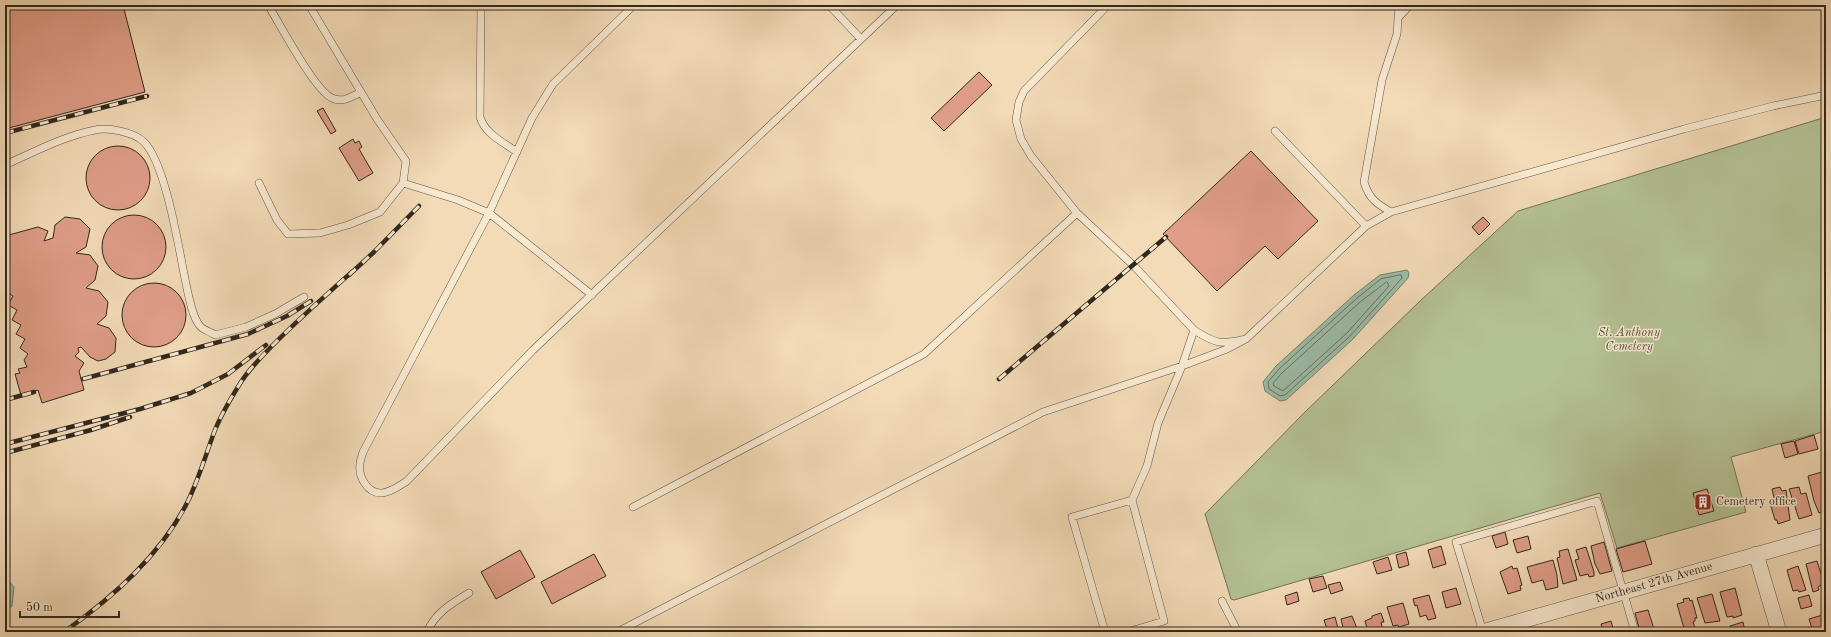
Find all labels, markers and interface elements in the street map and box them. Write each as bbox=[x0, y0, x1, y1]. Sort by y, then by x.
park label: St. Anthony Cemetery bbox=[1598, 327, 1661, 353]
building icon: Cemetery office bbox=[1693, 492, 1713, 512]
place label: Cemetery office bbox=[1716, 496, 1796, 508]
street label: Northeast 27th Avenue bbox=[1594, 560, 1714, 605]
scale bar bbox=[20, 593, 119, 619]
text: 50 m bbox=[26, 601, 53, 614]

